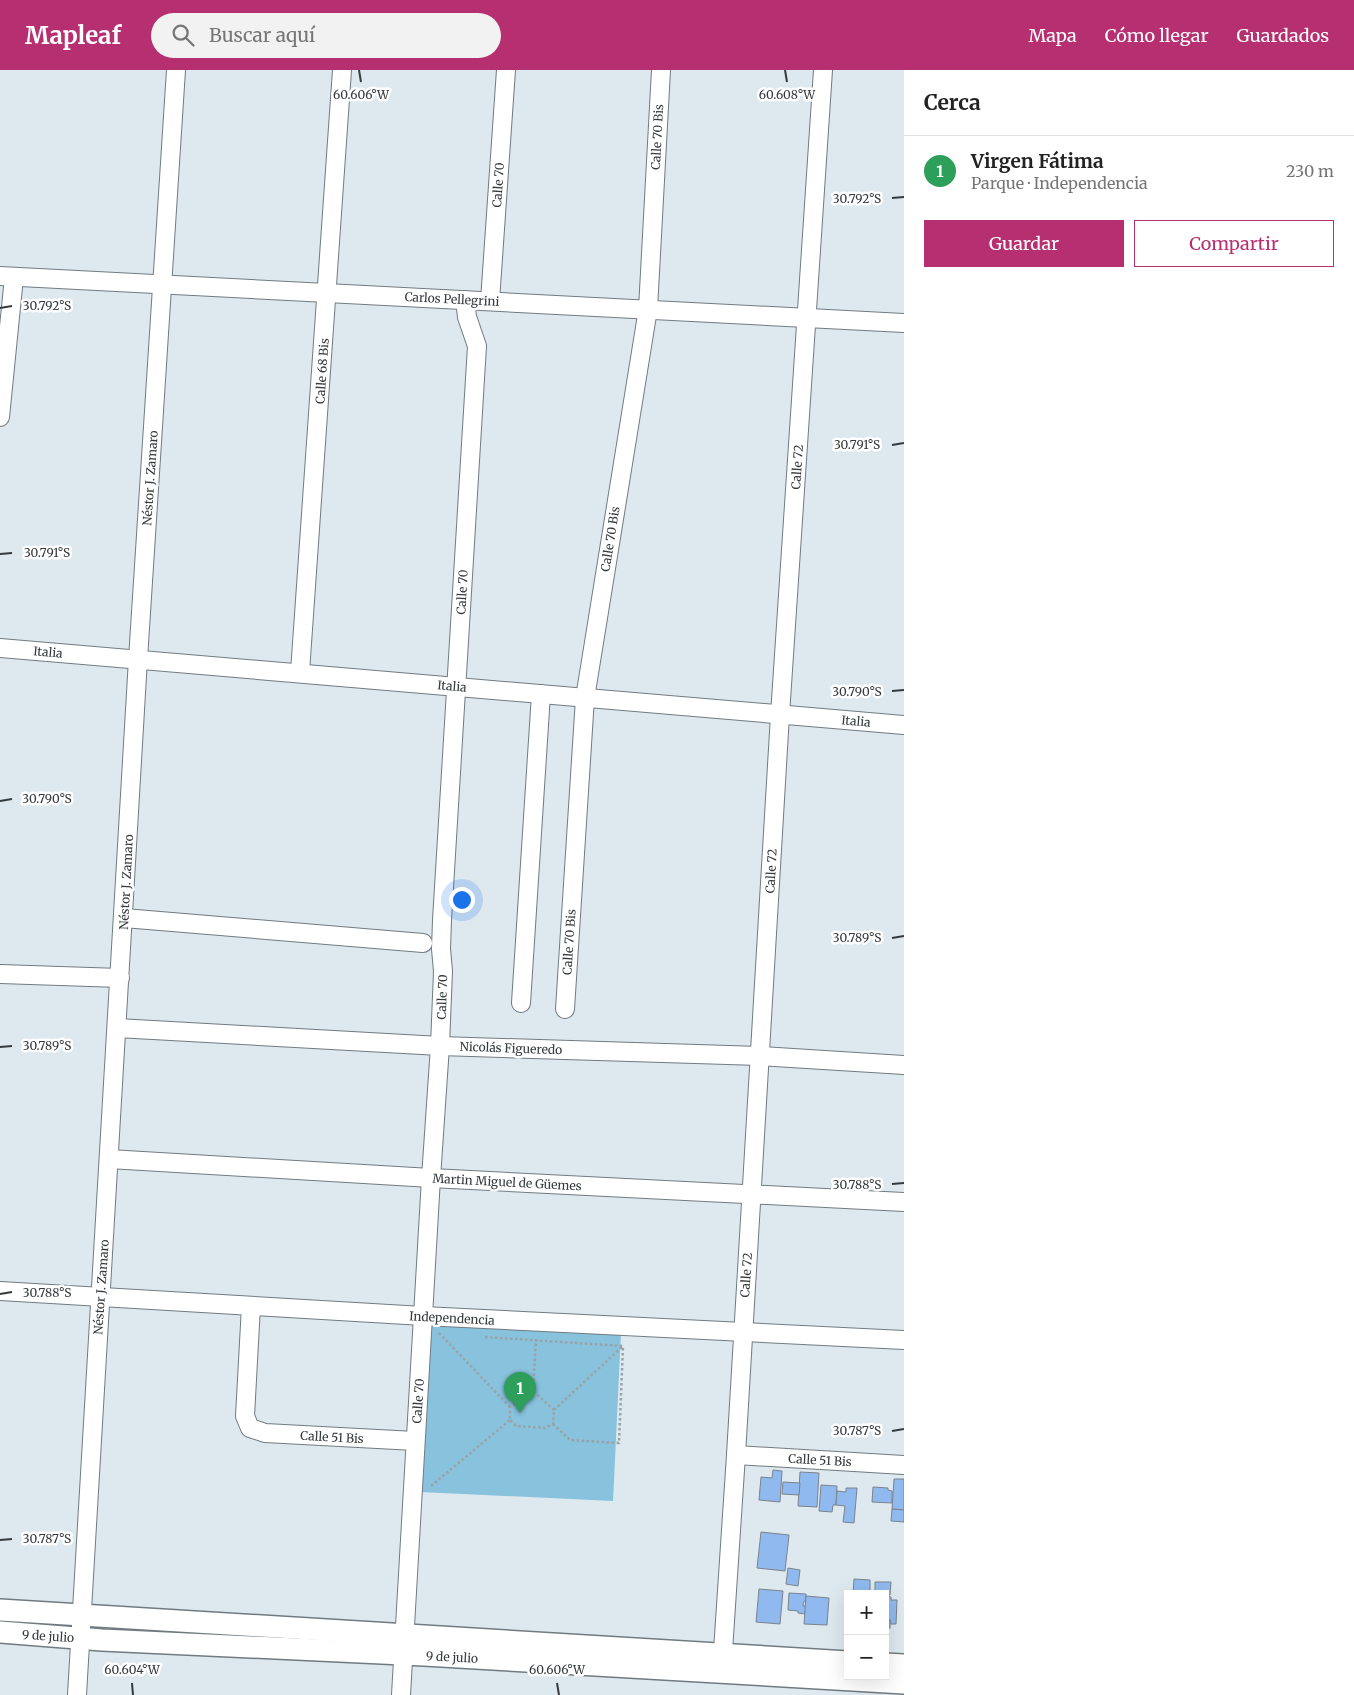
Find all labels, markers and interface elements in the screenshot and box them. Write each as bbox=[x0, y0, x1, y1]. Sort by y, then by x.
search box bbox=[151, 13, 501, 58]
text: Mapleaf bbox=[25, 20, 121, 51]
icon: search bbox=[169, 21, 197, 49]
text: Buscar aquí bbox=[209, 23, 315, 47]
text: Mapa bbox=[1028, 24, 1077, 47]
text: Cómo llegar bbox=[1105, 24, 1208, 47]
text: Guardados bbox=[1236, 24, 1329, 47]
text: 60.606°W bbox=[333, 87, 390, 102]
text: 60.608°W bbox=[759, 87, 816, 102]
text: Cerca bbox=[924, 89, 981, 116]
street label: Calle 70 Bis bbox=[648, 104, 666, 170]
text: Virgen Fátima bbox=[971, 149, 1104, 173]
text: 1 bbox=[936, 161, 944, 181]
text: 230 m bbox=[1286, 161, 1334, 181]
street label: Calle 70 bbox=[489, 162, 507, 208]
text: Parque · Independencia bbox=[971, 173, 1148, 193]
text: 30.792°S bbox=[833, 191, 881, 206]
button: Guardar bbox=[924, 220, 1124, 267]
button: Compartir bbox=[1134, 220, 1334, 267]
street label: Carlos Pellegrini bbox=[404, 289, 500, 309]
text: 30.792°S bbox=[23, 298, 71, 313]
street label: Calle 68 Bis bbox=[312, 337, 332, 404]
street label: Néstor J. Zamaro bbox=[139, 430, 161, 526]
text: 30.791°S bbox=[834, 437, 880, 452]
street label: Calle 72 bbox=[788, 444, 806, 490]
street label: Calle 70 Bis bbox=[597, 505, 623, 573]
text: 30.791°S bbox=[24, 545, 70, 560]
street label: Calle 70 bbox=[453, 569, 471, 615]
street label: Italia bbox=[33, 643, 64, 661]
street label: Italia bbox=[437, 677, 468, 695]
text: 30.790°S bbox=[832, 684, 882, 699]
street label: Italia bbox=[841, 712, 872, 730]
text: 30.790°S bbox=[22, 791, 72, 806]
street label: Néstor J. Zamaro bbox=[116, 834, 136, 930]
street label: Calle 72 bbox=[762, 848, 780, 894]
your location bbox=[449, 887, 475, 913]
street label: Calle 70 Bis bbox=[559, 909, 579, 975]
text: 30.789°S bbox=[833, 930, 881, 945]
street label: Calle 70 bbox=[434, 974, 450, 1020]
text: 30.789°S bbox=[23, 1038, 71, 1053]
street label: Nicolás Figueredo bbox=[459, 1039, 563, 1057]
street label: Martin Miguel de Güemes bbox=[432, 1171, 582, 1193]
text: 30.788°S bbox=[833, 1177, 881, 1192]
street label: Néstor J. Zamaro bbox=[90, 1239, 112, 1335]
street label: Calle 72 bbox=[737, 1252, 755, 1298]
text: 30.788°S bbox=[23, 1285, 71, 1300]
street label: Independencia bbox=[409, 1308, 496, 1328]
pin: 1 bbox=[504, 1372, 536, 1413]
street label: Calle 70 bbox=[409, 1378, 427, 1424]
text: 30.787°S bbox=[833, 1423, 881, 1438]
street label: Calle 51 Bis bbox=[300, 1428, 364, 1446]
street label: Calle 51 Bis bbox=[788, 1451, 852, 1469]
text: 30.787°S bbox=[23, 1531, 71, 1546]
map controls bbox=[844, 1590, 889, 1680]
button: + bbox=[844, 1590, 889, 1635]
street label: 9 de julio bbox=[21, 1627, 75, 1645]
button: − bbox=[844, 1635, 889, 1680]
street label: 9 de julio bbox=[426, 1648, 478, 1666]
text: 60.604°W bbox=[104, 1662, 161, 1677]
text: 60.606°W bbox=[529, 1662, 586, 1677]

